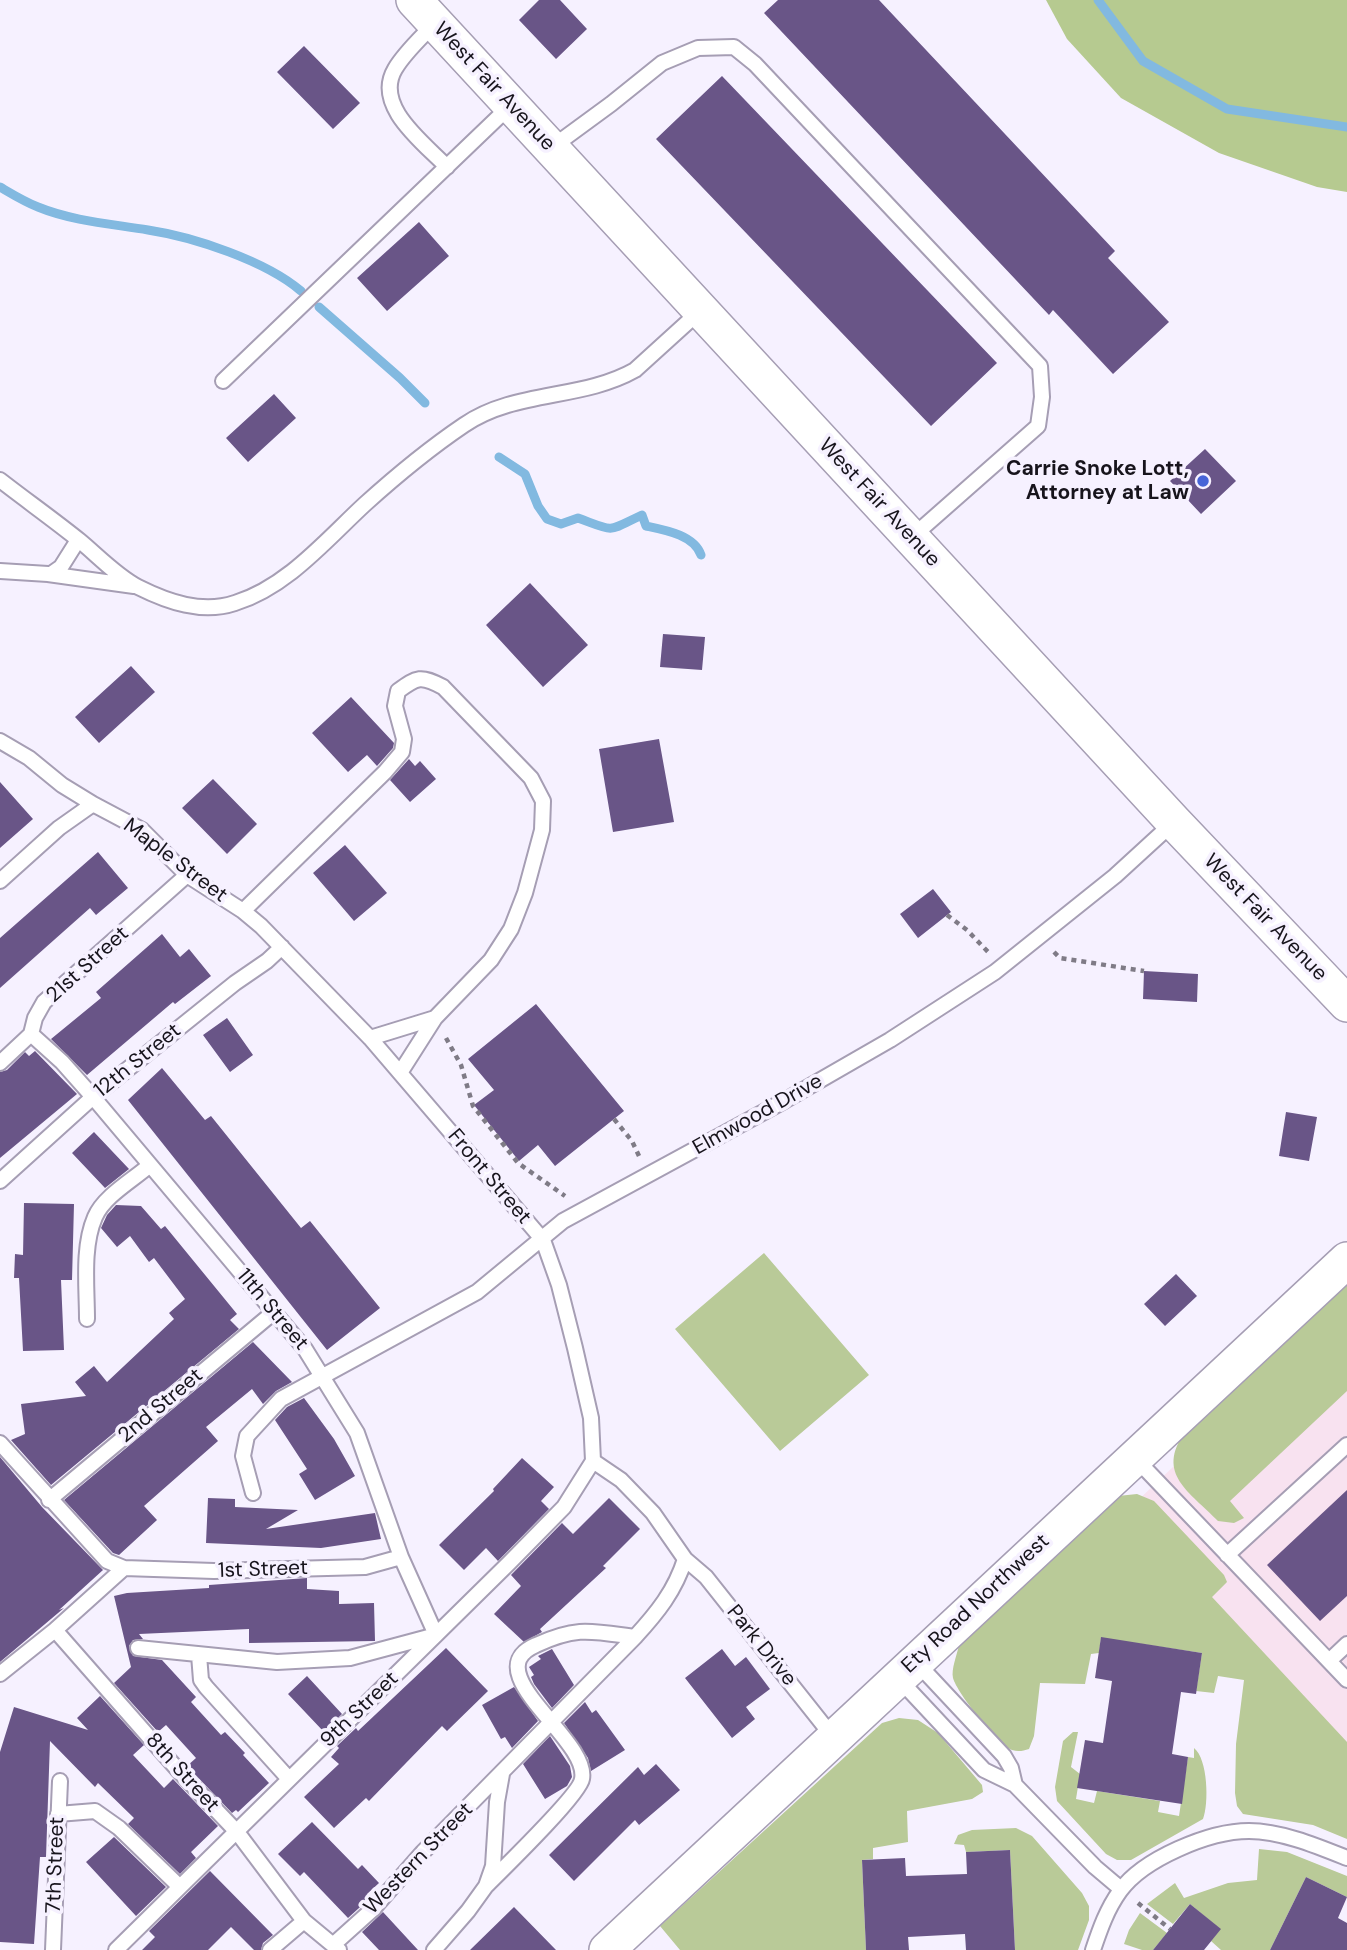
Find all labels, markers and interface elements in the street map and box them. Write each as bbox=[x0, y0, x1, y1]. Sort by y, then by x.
street label: West Fair Avenue bbox=[428, 17, 560, 157]
street label: West Fair Avenue bbox=[813, 433, 945, 573]
place label: Carrie Snoke Lott, Attorney at Law bbox=[1006, 456, 1189, 506]
marker: Carrie Snoke Lott, Attorney at Law bbox=[1195, 473, 1211, 489]
street label: Maple Street bbox=[118, 814, 232, 908]
street label: West Fair Avenue bbox=[1198, 849, 1332, 987]
street label: 21st Street bbox=[42, 921, 134, 1009]
street label: 12th Street bbox=[90, 1018, 186, 1104]
street label: Elmwood Drive bbox=[689, 1069, 827, 1161]
street label: Front Street bbox=[442, 1124, 536, 1230]
street label: 11th Street bbox=[231, 1264, 313, 1356]
street label: 2nd Street bbox=[114, 1363, 208, 1449]
street label: Ety Road Northwest bbox=[897, 1529, 1055, 1679]
street label: 1st Street bbox=[218, 1556, 308, 1584]
street label: Park Drive bbox=[721, 1600, 801, 1692]
street label: 9th Street bbox=[316, 1667, 404, 1753]
street label: 8th Street bbox=[140, 1728, 224, 1818]
street label: Western Street bbox=[359, 1798, 479, 1920]
street label: 7th Street bbox=[42, 1816, 70, 1914]

